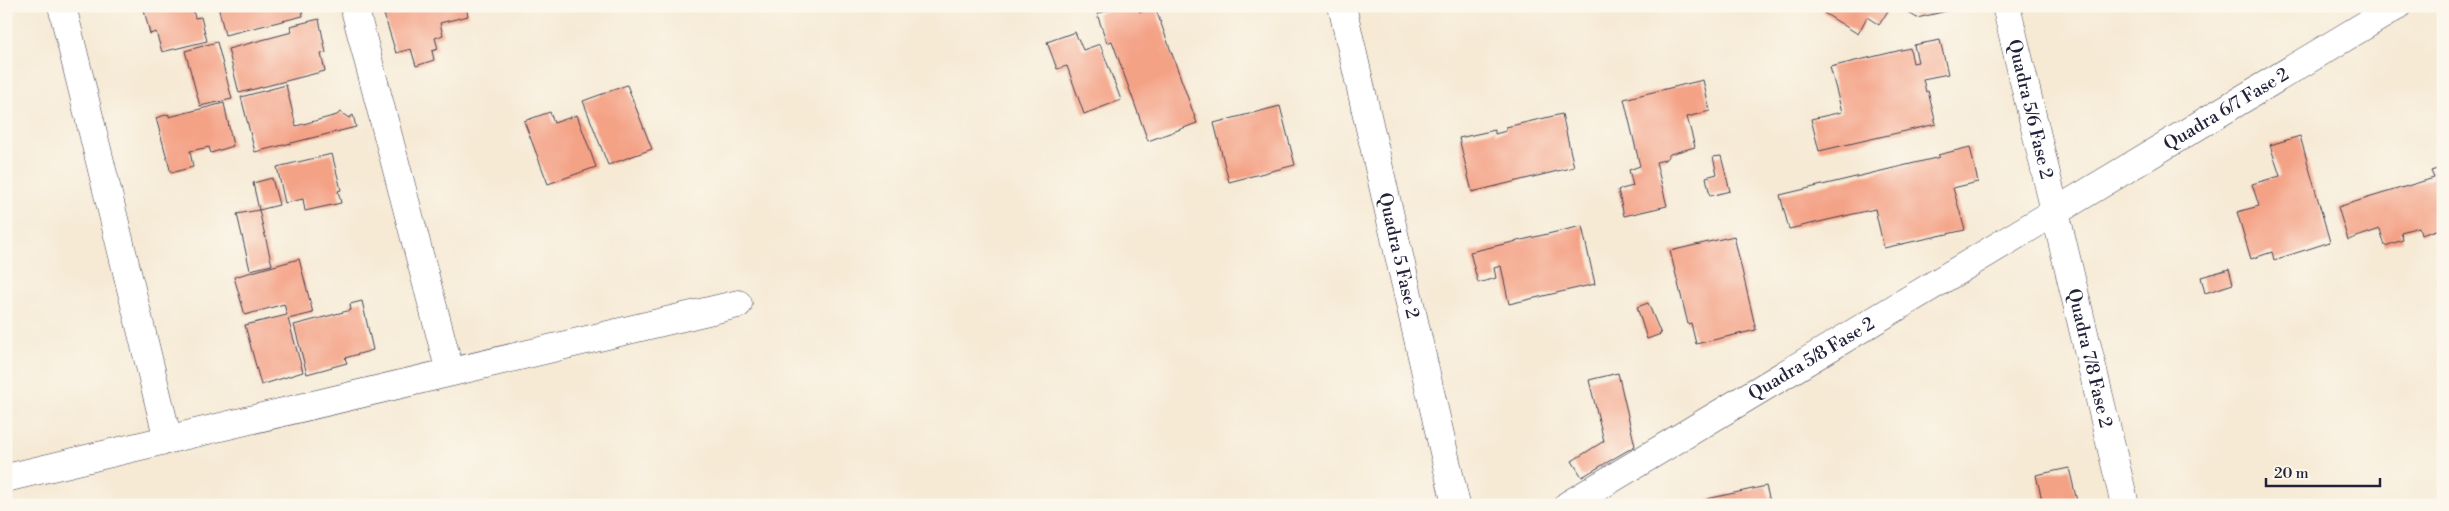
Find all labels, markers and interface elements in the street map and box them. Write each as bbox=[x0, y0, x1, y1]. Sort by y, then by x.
street label: Quadra 5/6 Fase 2 bbox=[2002, 37, 2058, 181]
street label: Quadra 6/7 Fase 2 bbox=[2159, 63, 2293, 156]
street label: Quadra 5 Fase 2 bbox=[1373, 190, 1424, 321]
street label: Quadra 7/8 Fase 2 bbox=[2062, 286, 2117, 430]
street label: Quadra 5/8 Fase 2 bbox=[1744, 312, 1879, 406]
scale bar bbox=[2266, 456, 2380, 488]
text: 20 m bbox=[2274, 464, 2309, 483]

